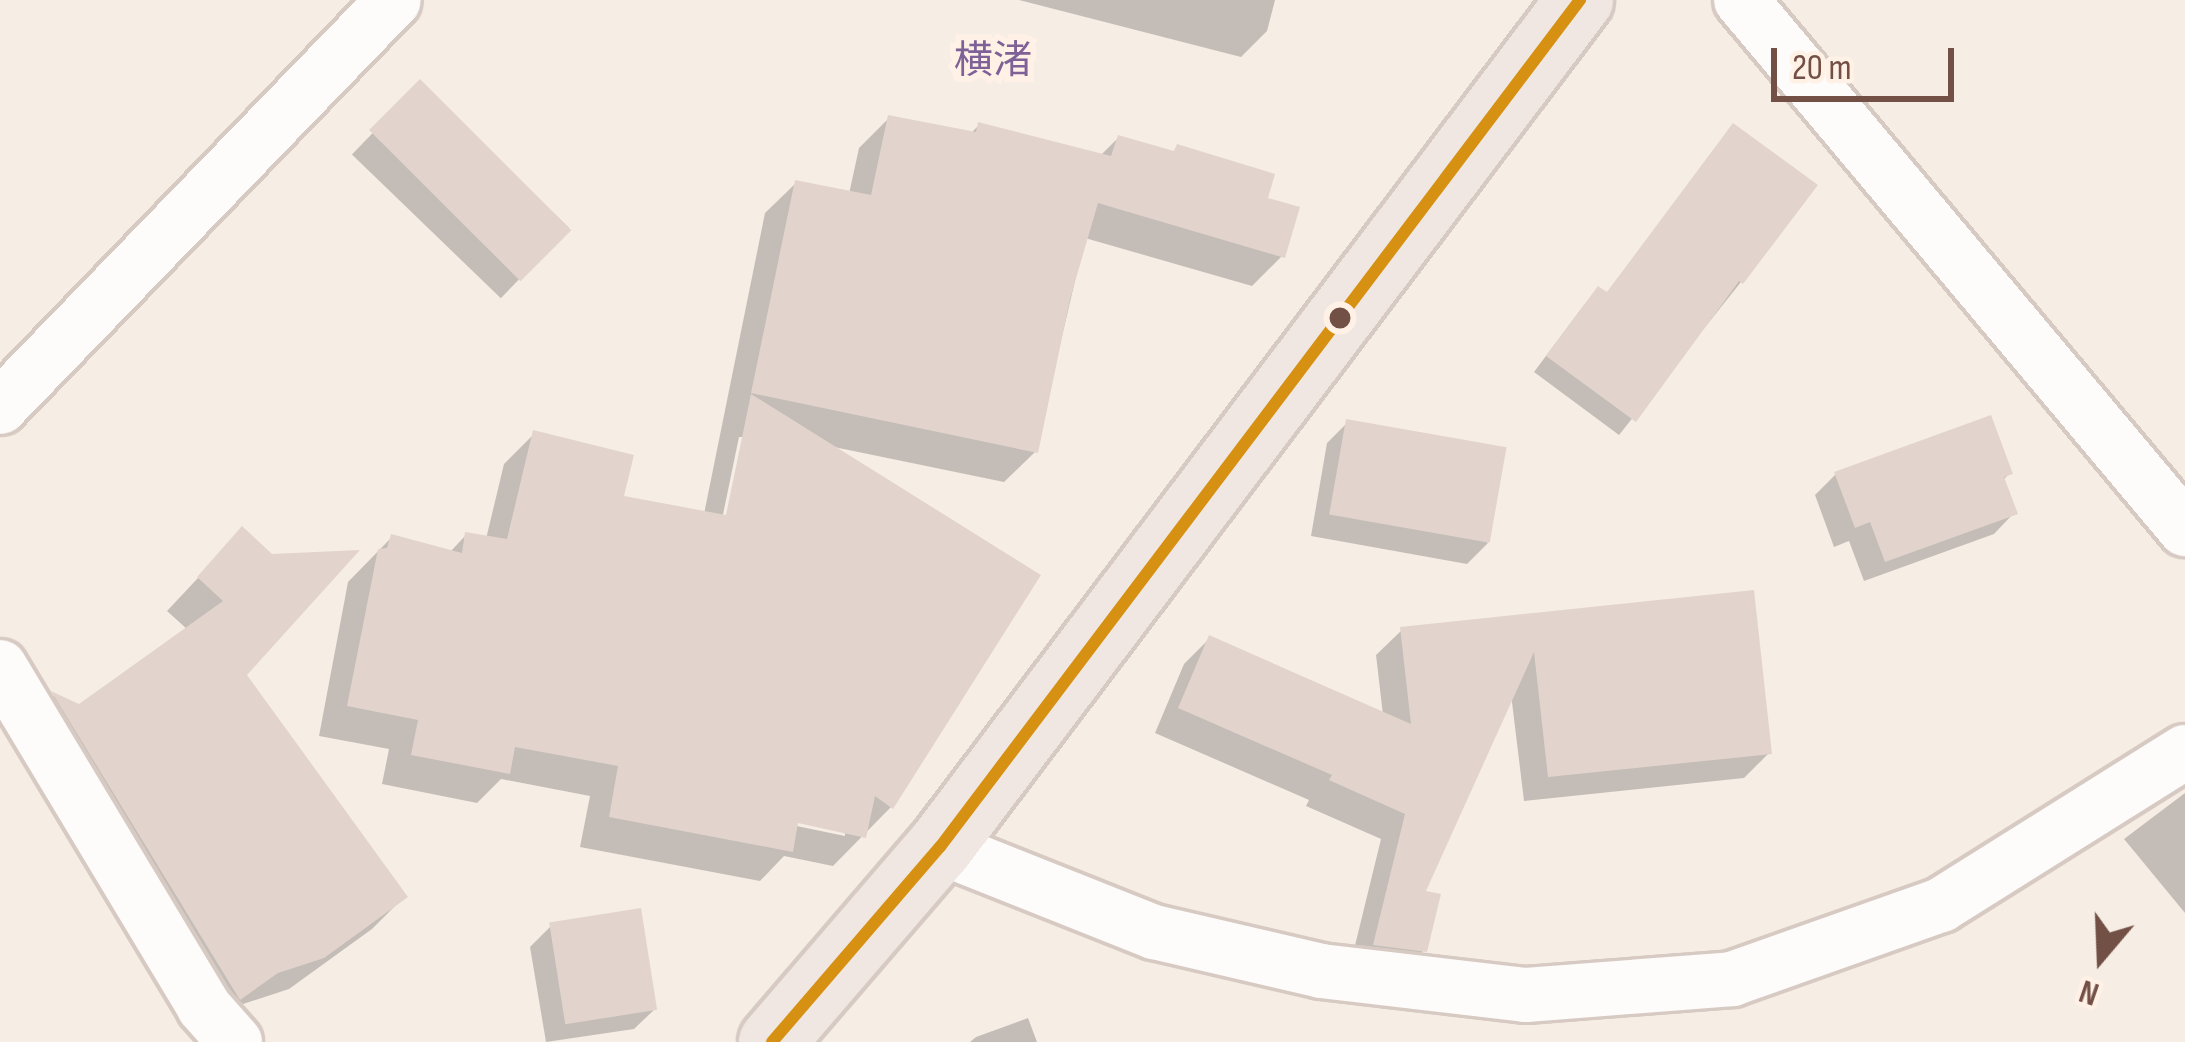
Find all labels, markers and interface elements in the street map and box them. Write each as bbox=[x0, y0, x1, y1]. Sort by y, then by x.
scale bar bbox=[1777, 24, 1960, 98]
district label: 横渚 bbox=[954, 39, 1032, 85]
text: 20 m bbox=[1792, 47, 1852, 90]
unlabelled marker bbox=[1329, 307, 1351, 329]
north arrow bbox=[2041, 898, 2161, 1018]
text: N bbox=[2074, 970, 2104, 1014]

